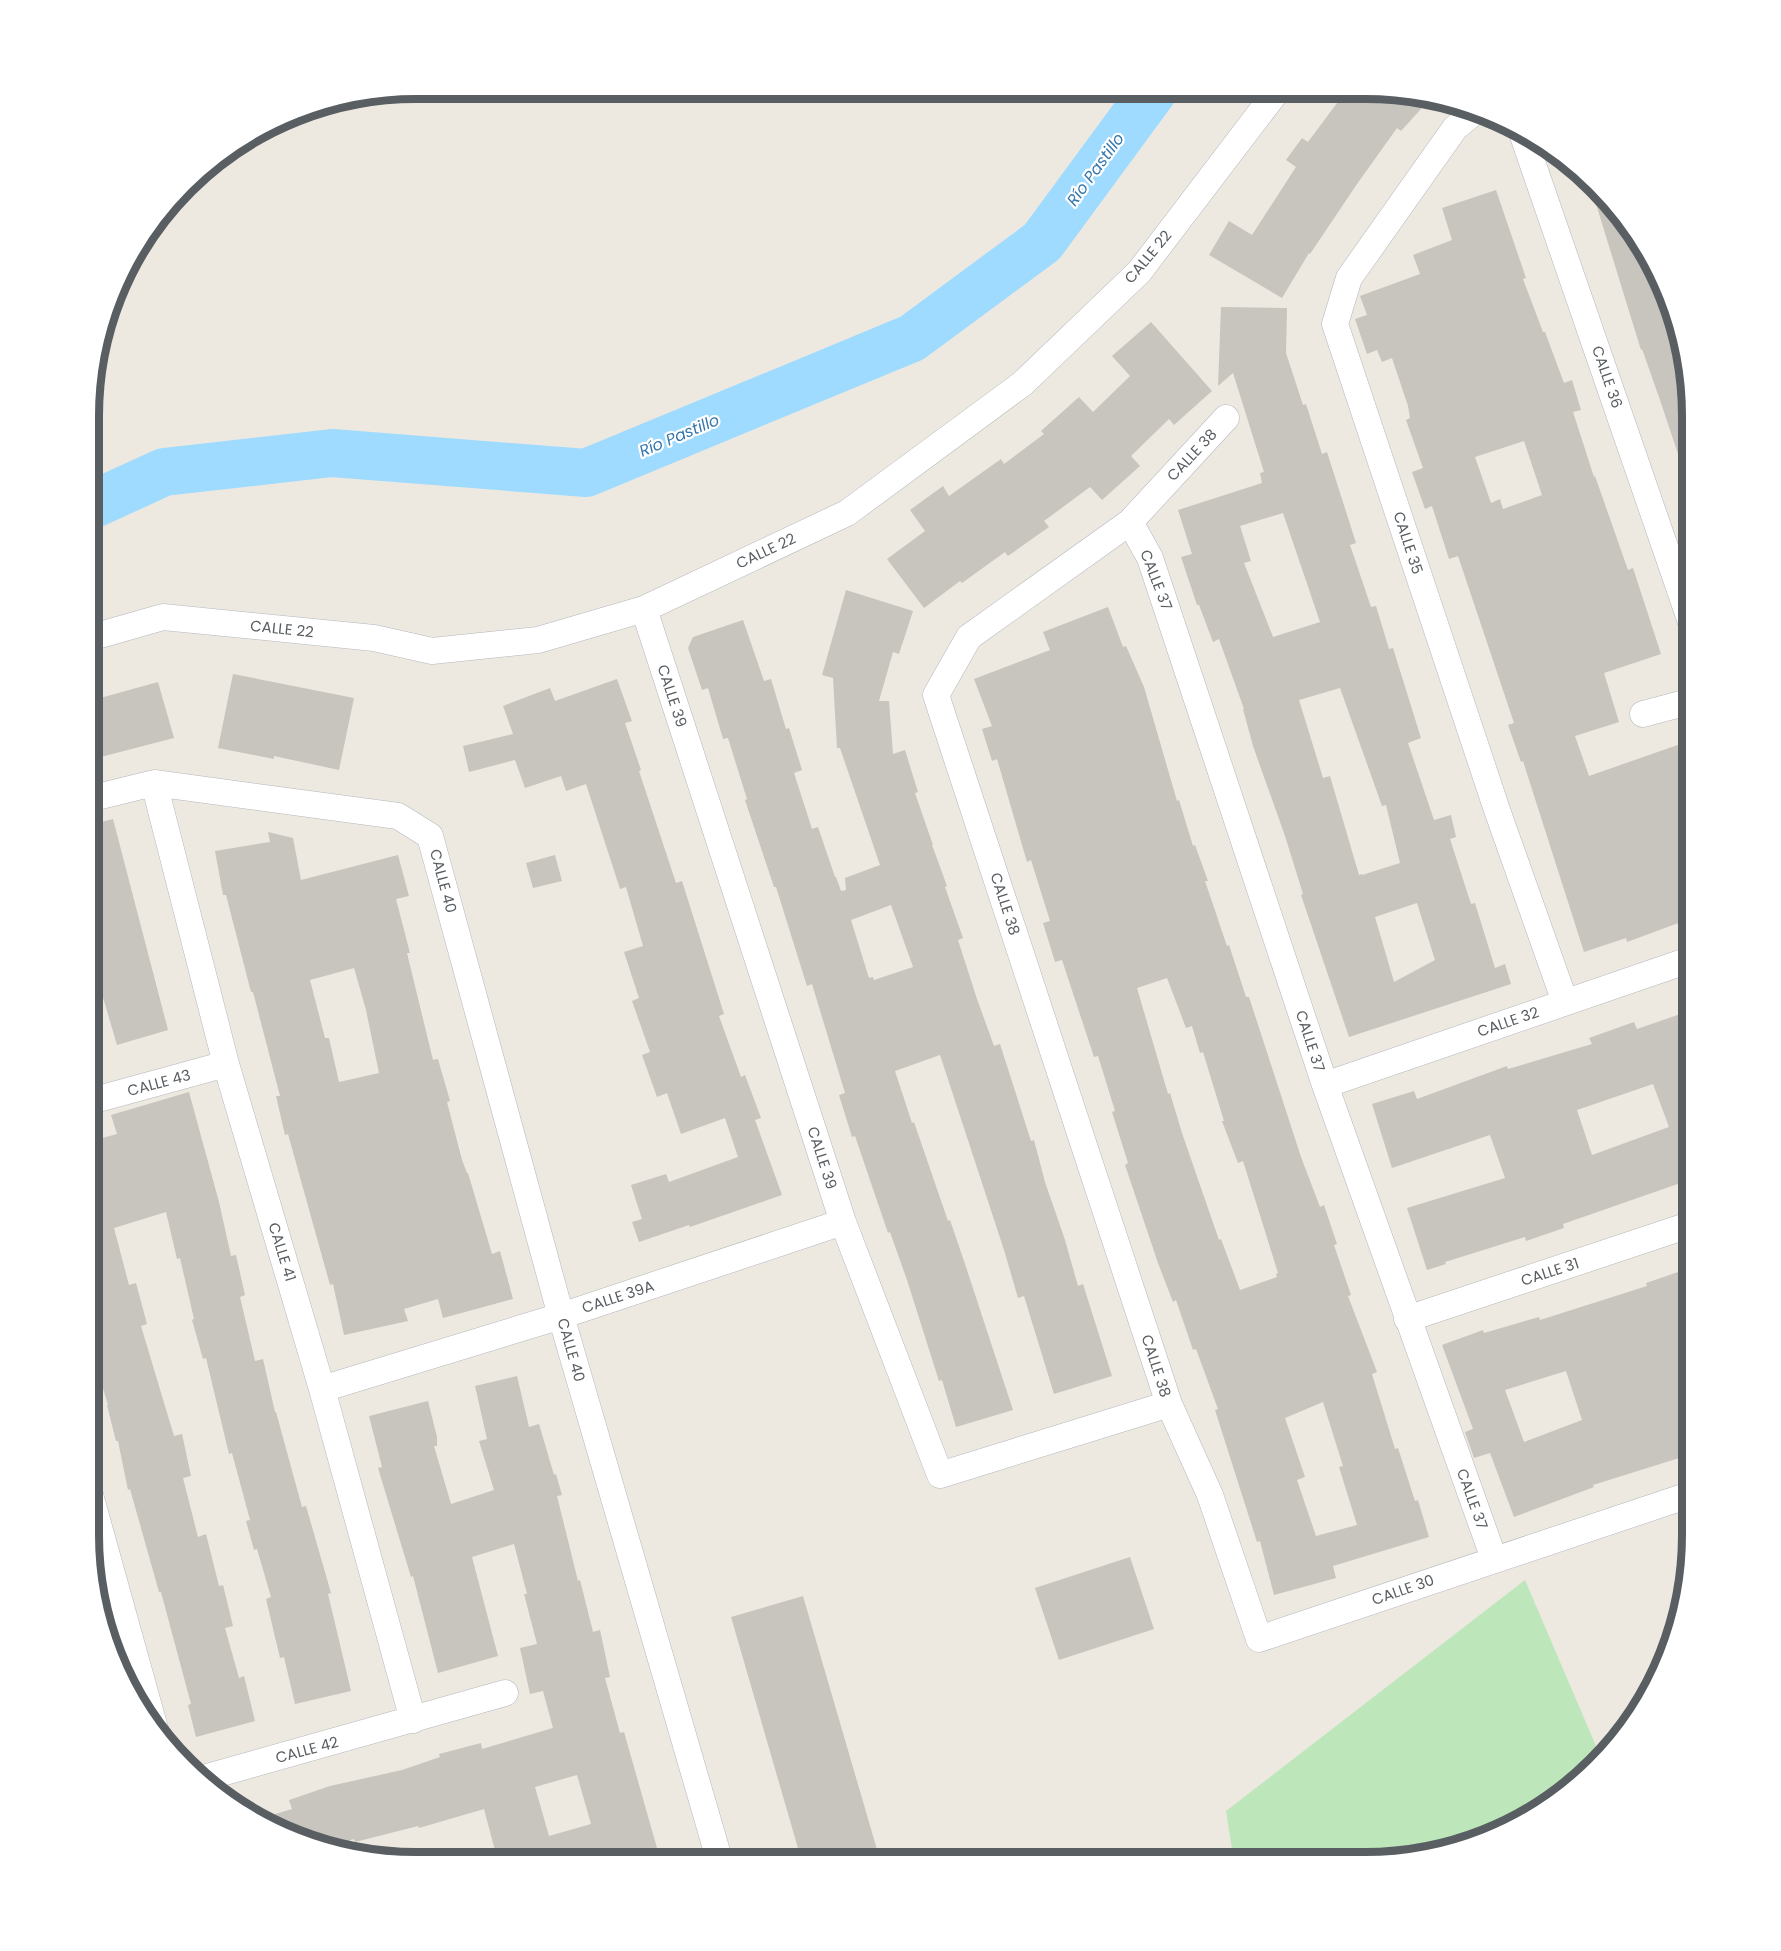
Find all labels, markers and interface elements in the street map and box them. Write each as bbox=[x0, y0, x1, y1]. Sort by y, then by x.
water label: Río Pastillo bbox=[1061, 128, 1130, 210]
street label: CALLE 22 bbox=[1119, 226, 1176, 288]
street label: CALLE 36 bbox=[1587, 343, 1628, 411]
water label: Río Pastillo bbox=[636, 408, 723, 463]
street label: CALLE 38 bbox=[1162, 424, 1221, 485]
street label: CALLE 35 bbox=[1389, 509, 1428, 577]
street label: CALLE 22 bbox=[733, 528, 799, 574]
street label: CALLE 37 bbox=[1135, 546, 1178, 613]
street label: CALLE 22 bbox=[249, 615, 315, 642]
street label: CALLE 39 bbox=[653, 662, 692, 730]
street label: CALLE 40 bbox=[425, 847, 462, 915]
street label: CALLE 38 bbox=[985, 870, 1025, 938]
street label: CALLE 32 bbox=[1474, 1001, 1541, 1042]
street label: CALLE 37 bbox=[1291, 1007, 1330, 1074]
street label: CALLE 43 bbox=[125, 1064, 193, 1101]
street label: CALLE 39 bbox=[803, 1124, 842, 1192]
street label: CALLE 41 bbox=[264, 1220, 301, 1284]
street label: CALLE 31 bbox=[1518, 1252, 1582, 1291]
street label: CALLE 39A bbox=[579, 1275, 657, 1318]
street label: CALLE 40 bbox=[552, 1316, 591, 1384]
street label: CALLE 38 bbox=[1136, 1332, 1176, 1400]
street label: CALLE 37 bbox=[1452, 1465, 1493, 1532]
street label: CALLE 30 bbox=[1369, 1569, 1437, 1610]
street label: CALLE 42 bbox=[273, 1731, 341, 1768]

